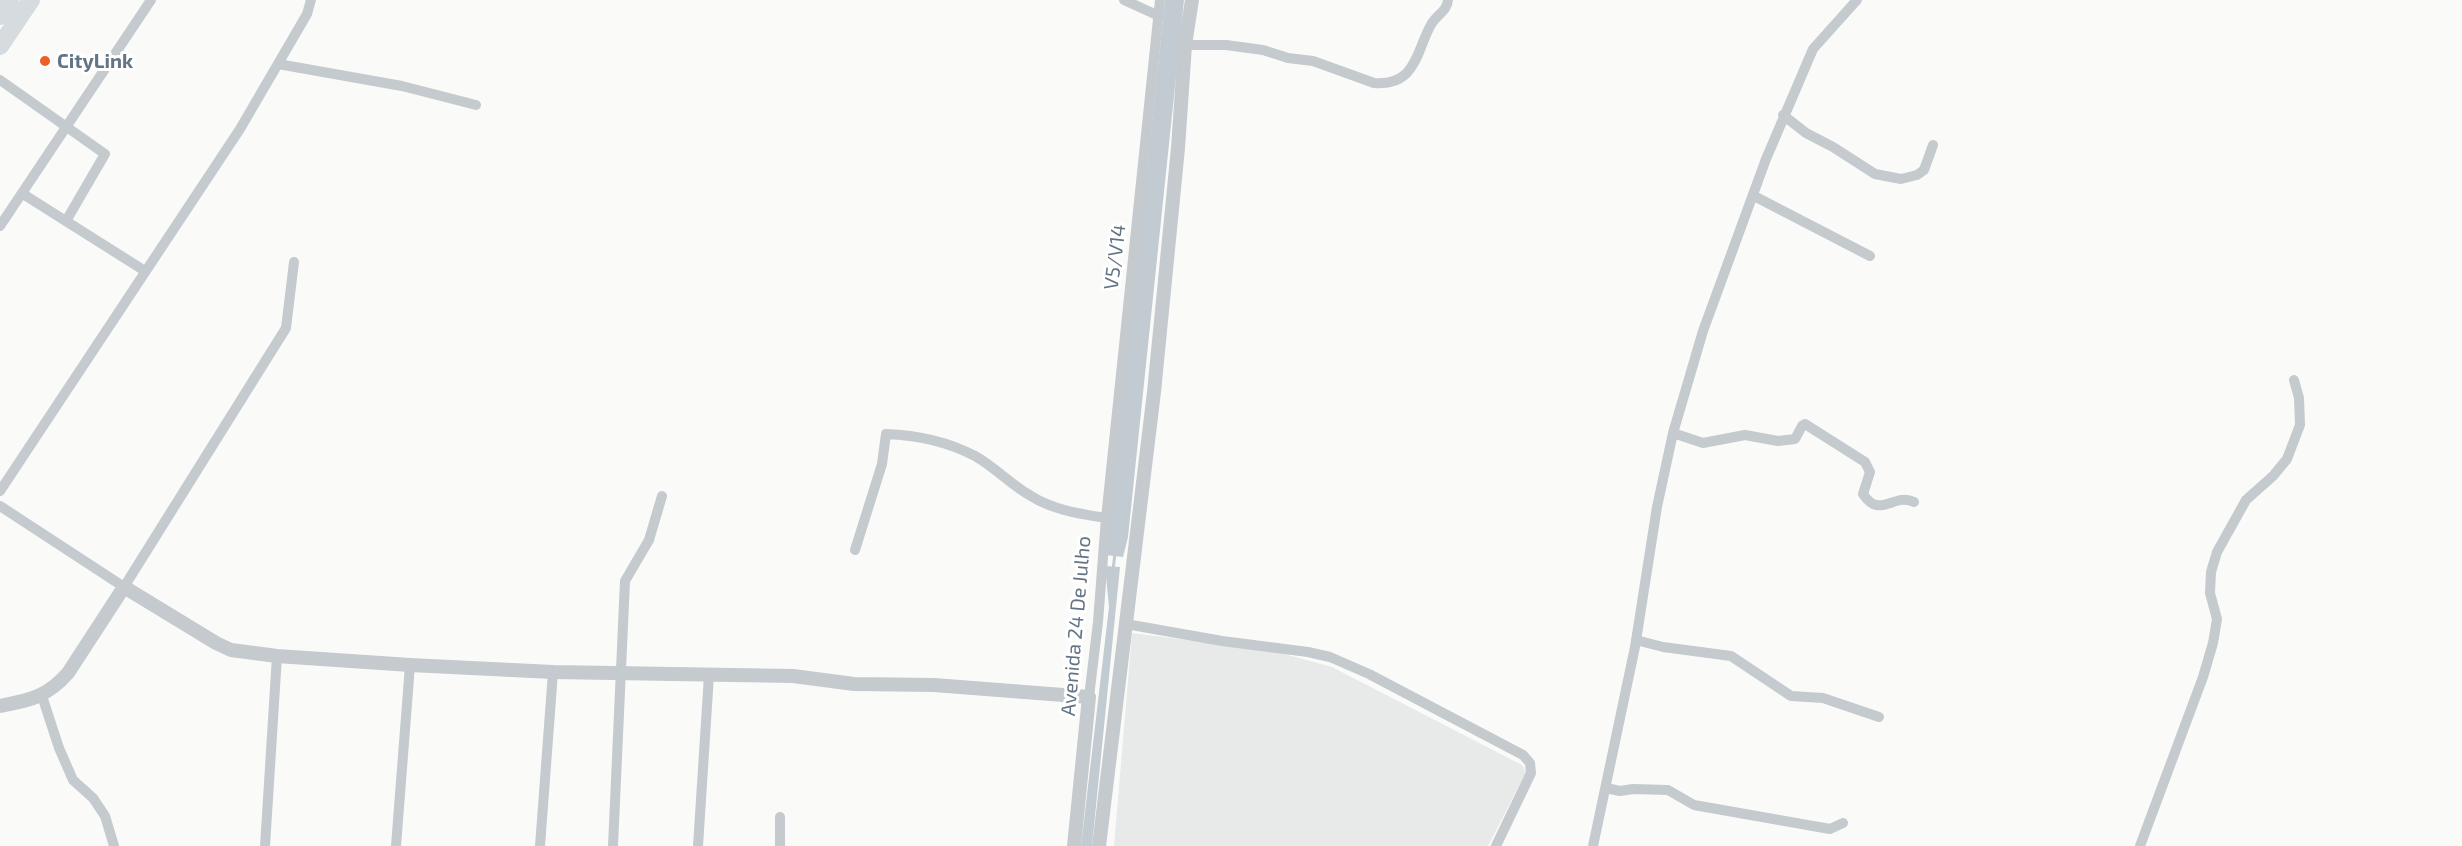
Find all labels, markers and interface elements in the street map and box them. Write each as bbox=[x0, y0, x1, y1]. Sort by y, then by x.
place label: CityLink bbox=[57, 49, 133, 73]
marker: CityLink bbox=[38, 54, 52, 68]
street label: V5/V14 bbox=[1099, 223, 1131, 291]
street label: Avenida 24 De Julho bbox=[1056, 535, 1096, 717]

